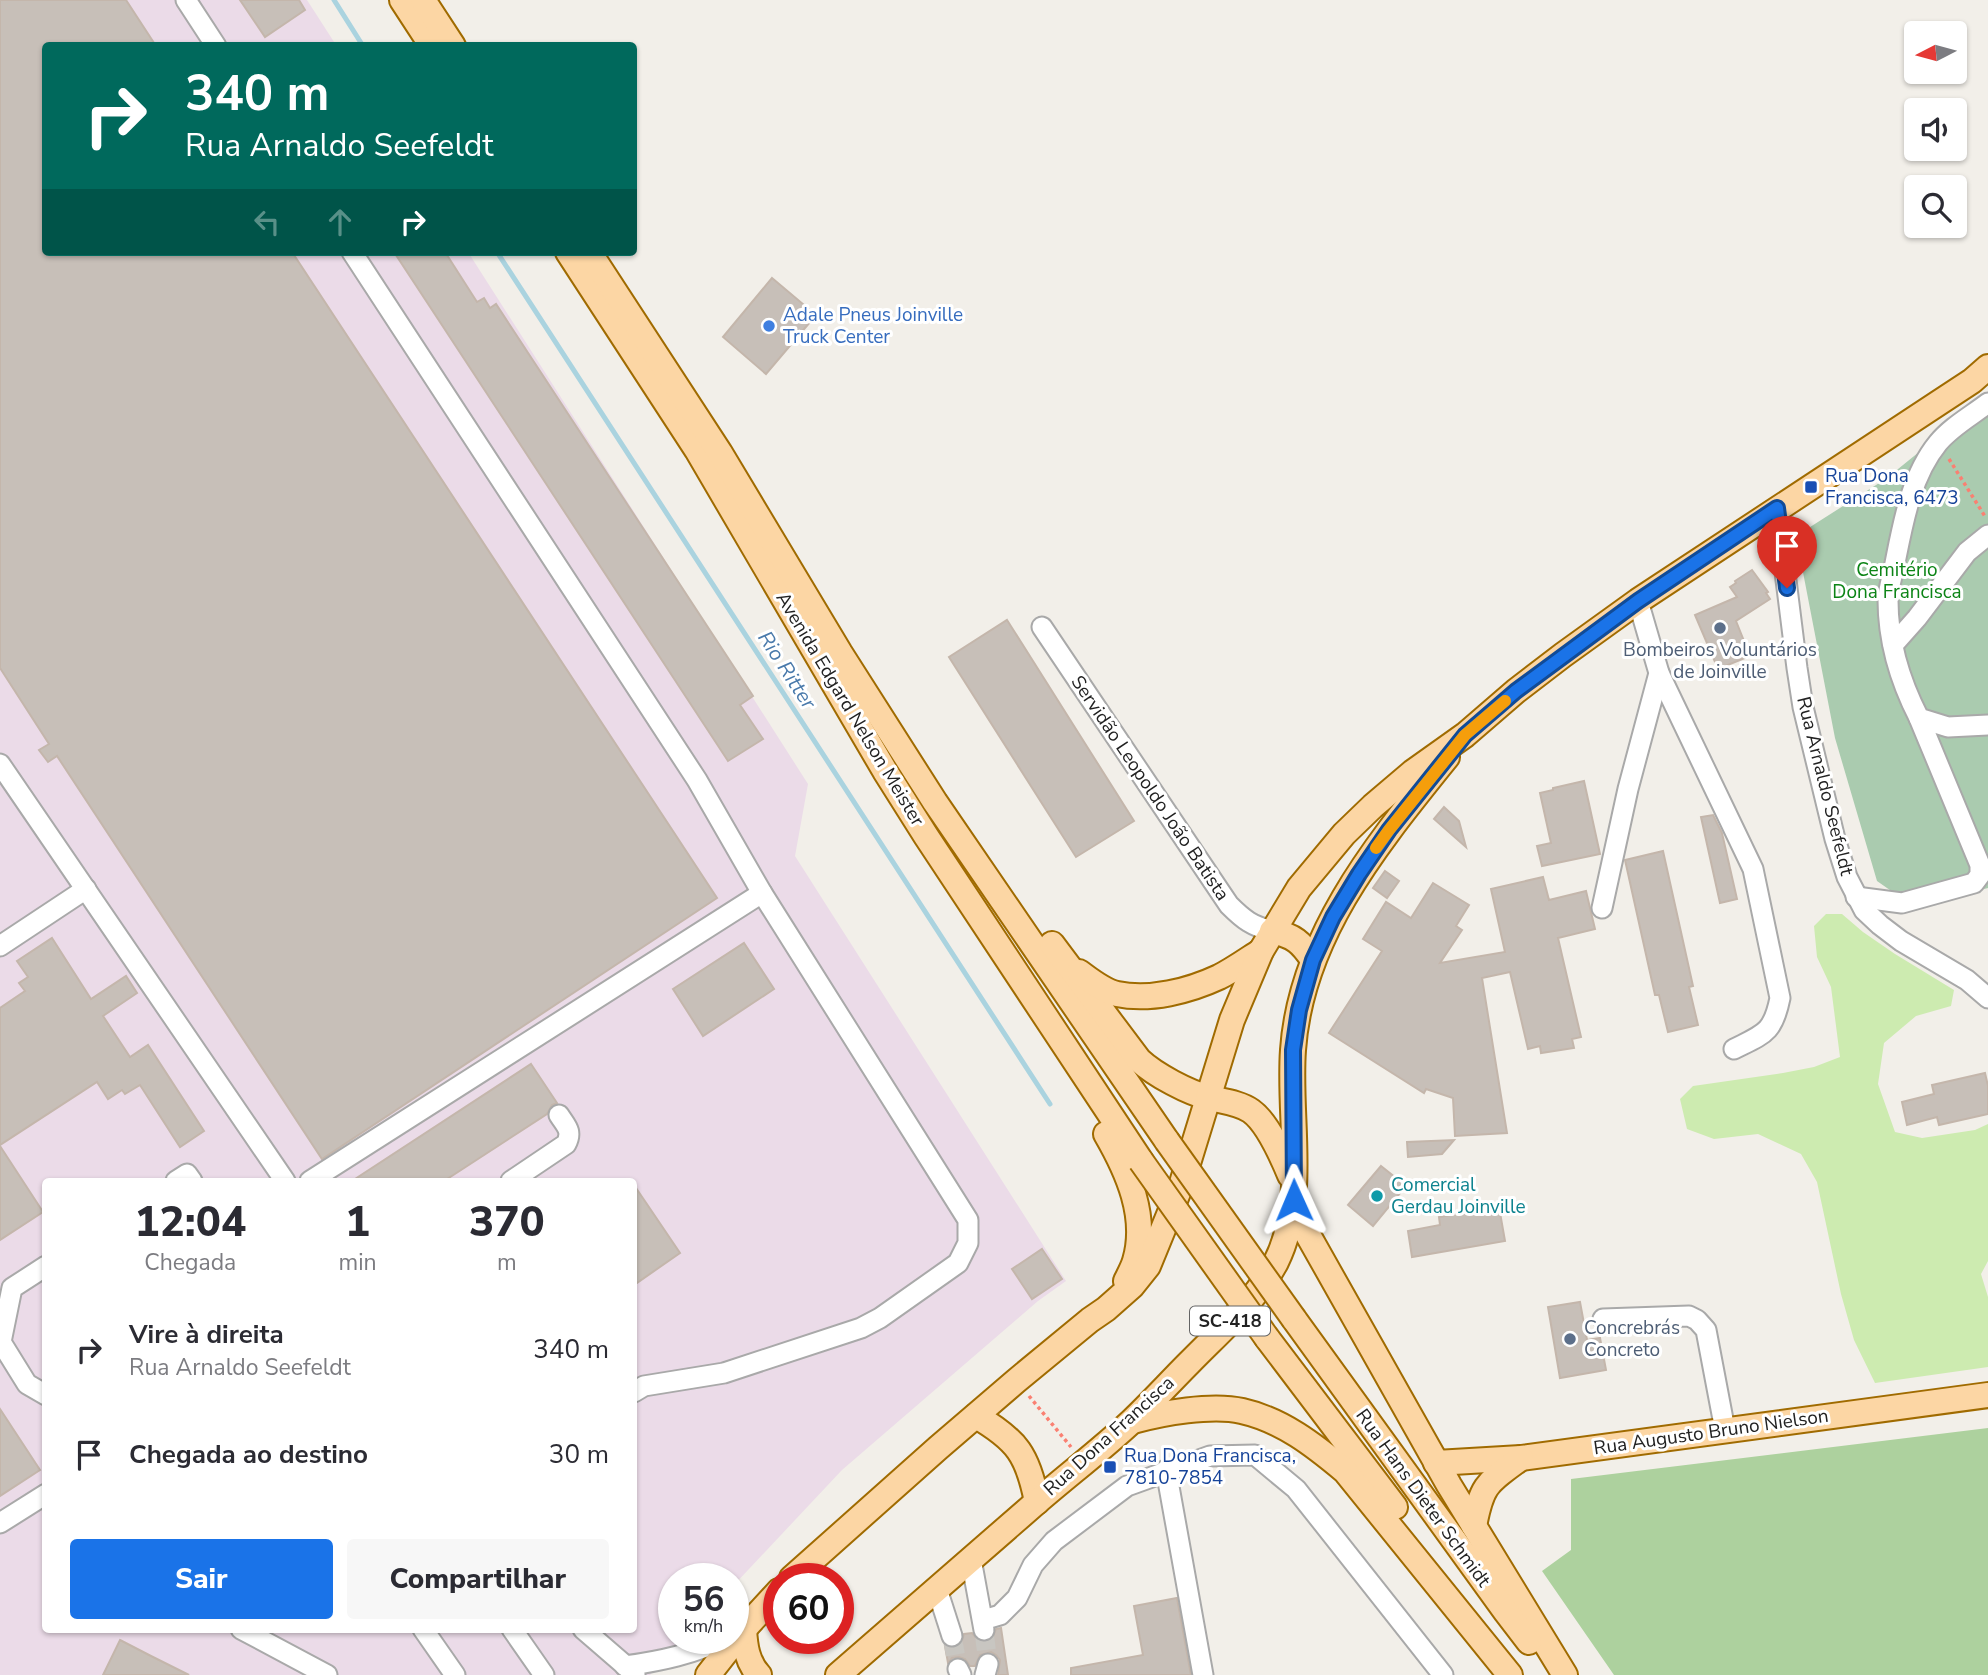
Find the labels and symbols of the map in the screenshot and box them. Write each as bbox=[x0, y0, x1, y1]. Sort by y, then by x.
north arrow bbox=[1904, 21, 1967, 84]
place label: Adale Pneus Joinville Truck Center bbox=[783, 302, 963, 350]
marker: Adale Pneus Joinville Truck Center bbox=[761, 318, 777, 334]
place label: Rua Dona Francisca, 6473 bbox=[1825, 463, 1959, 511]
marker: Rua Dona Francisca, 6473 bbox=[1803, 479, 1819, 495]
pin bbox=[1757, 516, 1817, 588]
park label: Cemitério Dona Francisca bbox=[1832, 557, 1962, 605]
street label: Avenida Edgard Nelson Meister bbox=[770, 587, 930, 831]
marker: Bombeiros Voluntários de Joinville bbox=[1712, 620, 1728, 636]
water label: Rio Ritter bbox=[751, 625, 823, 715]
place label: Bombeiros Voluntários de Joinville bbox=[1623, 637, 1817, 685]
street label: Servidão Leopoldo João Batista bbox=[1065, 670, 1235, 906]
street label: Rua Arnaldo Seefeldt bbox=[1790, 694, 1860, 878]
position arrow bbox=[1257, 1163, 1331, 1237]
place label: Comercial Gerdau Joinville bbox=[1391, 1172, 1526, 1220]
marker: Comercial Gerdau Joinville bbox=[1369, 1188, 1385, 1204]
road number: SC-418 bbox=[1190, 1306, 1270, 1336]
place label: Concrebrás Concreto bbox=[1584, 1315, 1680, 1363]
marker: Concrebrás Concreto bbox=[1562, 1331, 1578, 1347]
street label: Rua Dona Francisca bbox=[1038, 1370, 1180, 1502]
street label: Rua Augusto Bruno Nielson bbox=[1592, 1403, 1830, 1461]
street label: Rua Hans Dieter Schmidt bbox=[1350, 1404, 1497, 1593]
place label: Rua Dona Francisca, 7810-7854 bbox=[1124, 1443, 1296, 1491]
marker: Rua Dona Francisca, 7810-7854 bbox=[1102, 1459, 1118, 1475]
speed limit sign: 60 bbox=[763, 1563, 854, 1654]

